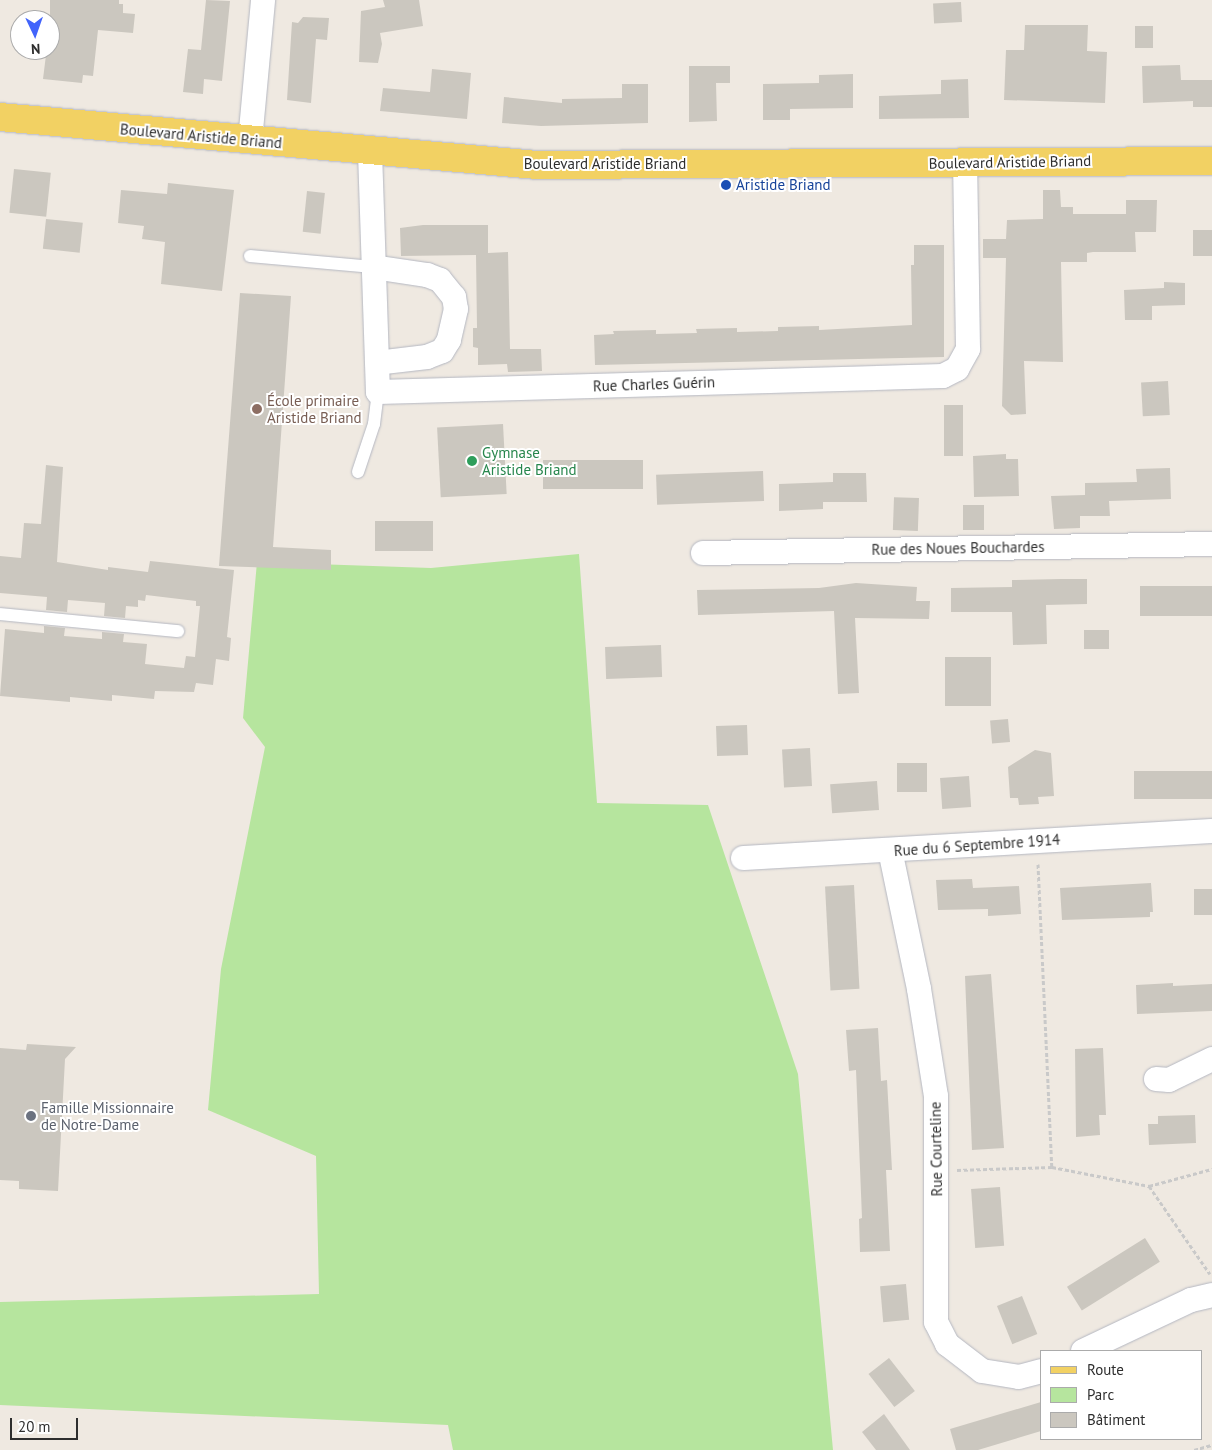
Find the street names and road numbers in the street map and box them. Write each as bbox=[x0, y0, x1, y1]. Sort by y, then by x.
street label: Boulevard Aristide Briand bbox=[119, 120, 283, 152]
street label: Boulevard Aristide Briand bbox=[928, 152, 1092, 172]
street label: Boulevard Aristide Briand bbox=[523, 155, 687, 173]
street label: Rue Charles Guérin bbox=[593, 373, 715, 395]
street label: Rue des Noues Bouchardes bbox=[871, 537, 1045, 559]
street label: Rue du 6 Septembre 1914 bbox=[893, 830, 1061, 860]
street label: Rue Courteline bbox=[926, 1101, 946, 1197]

